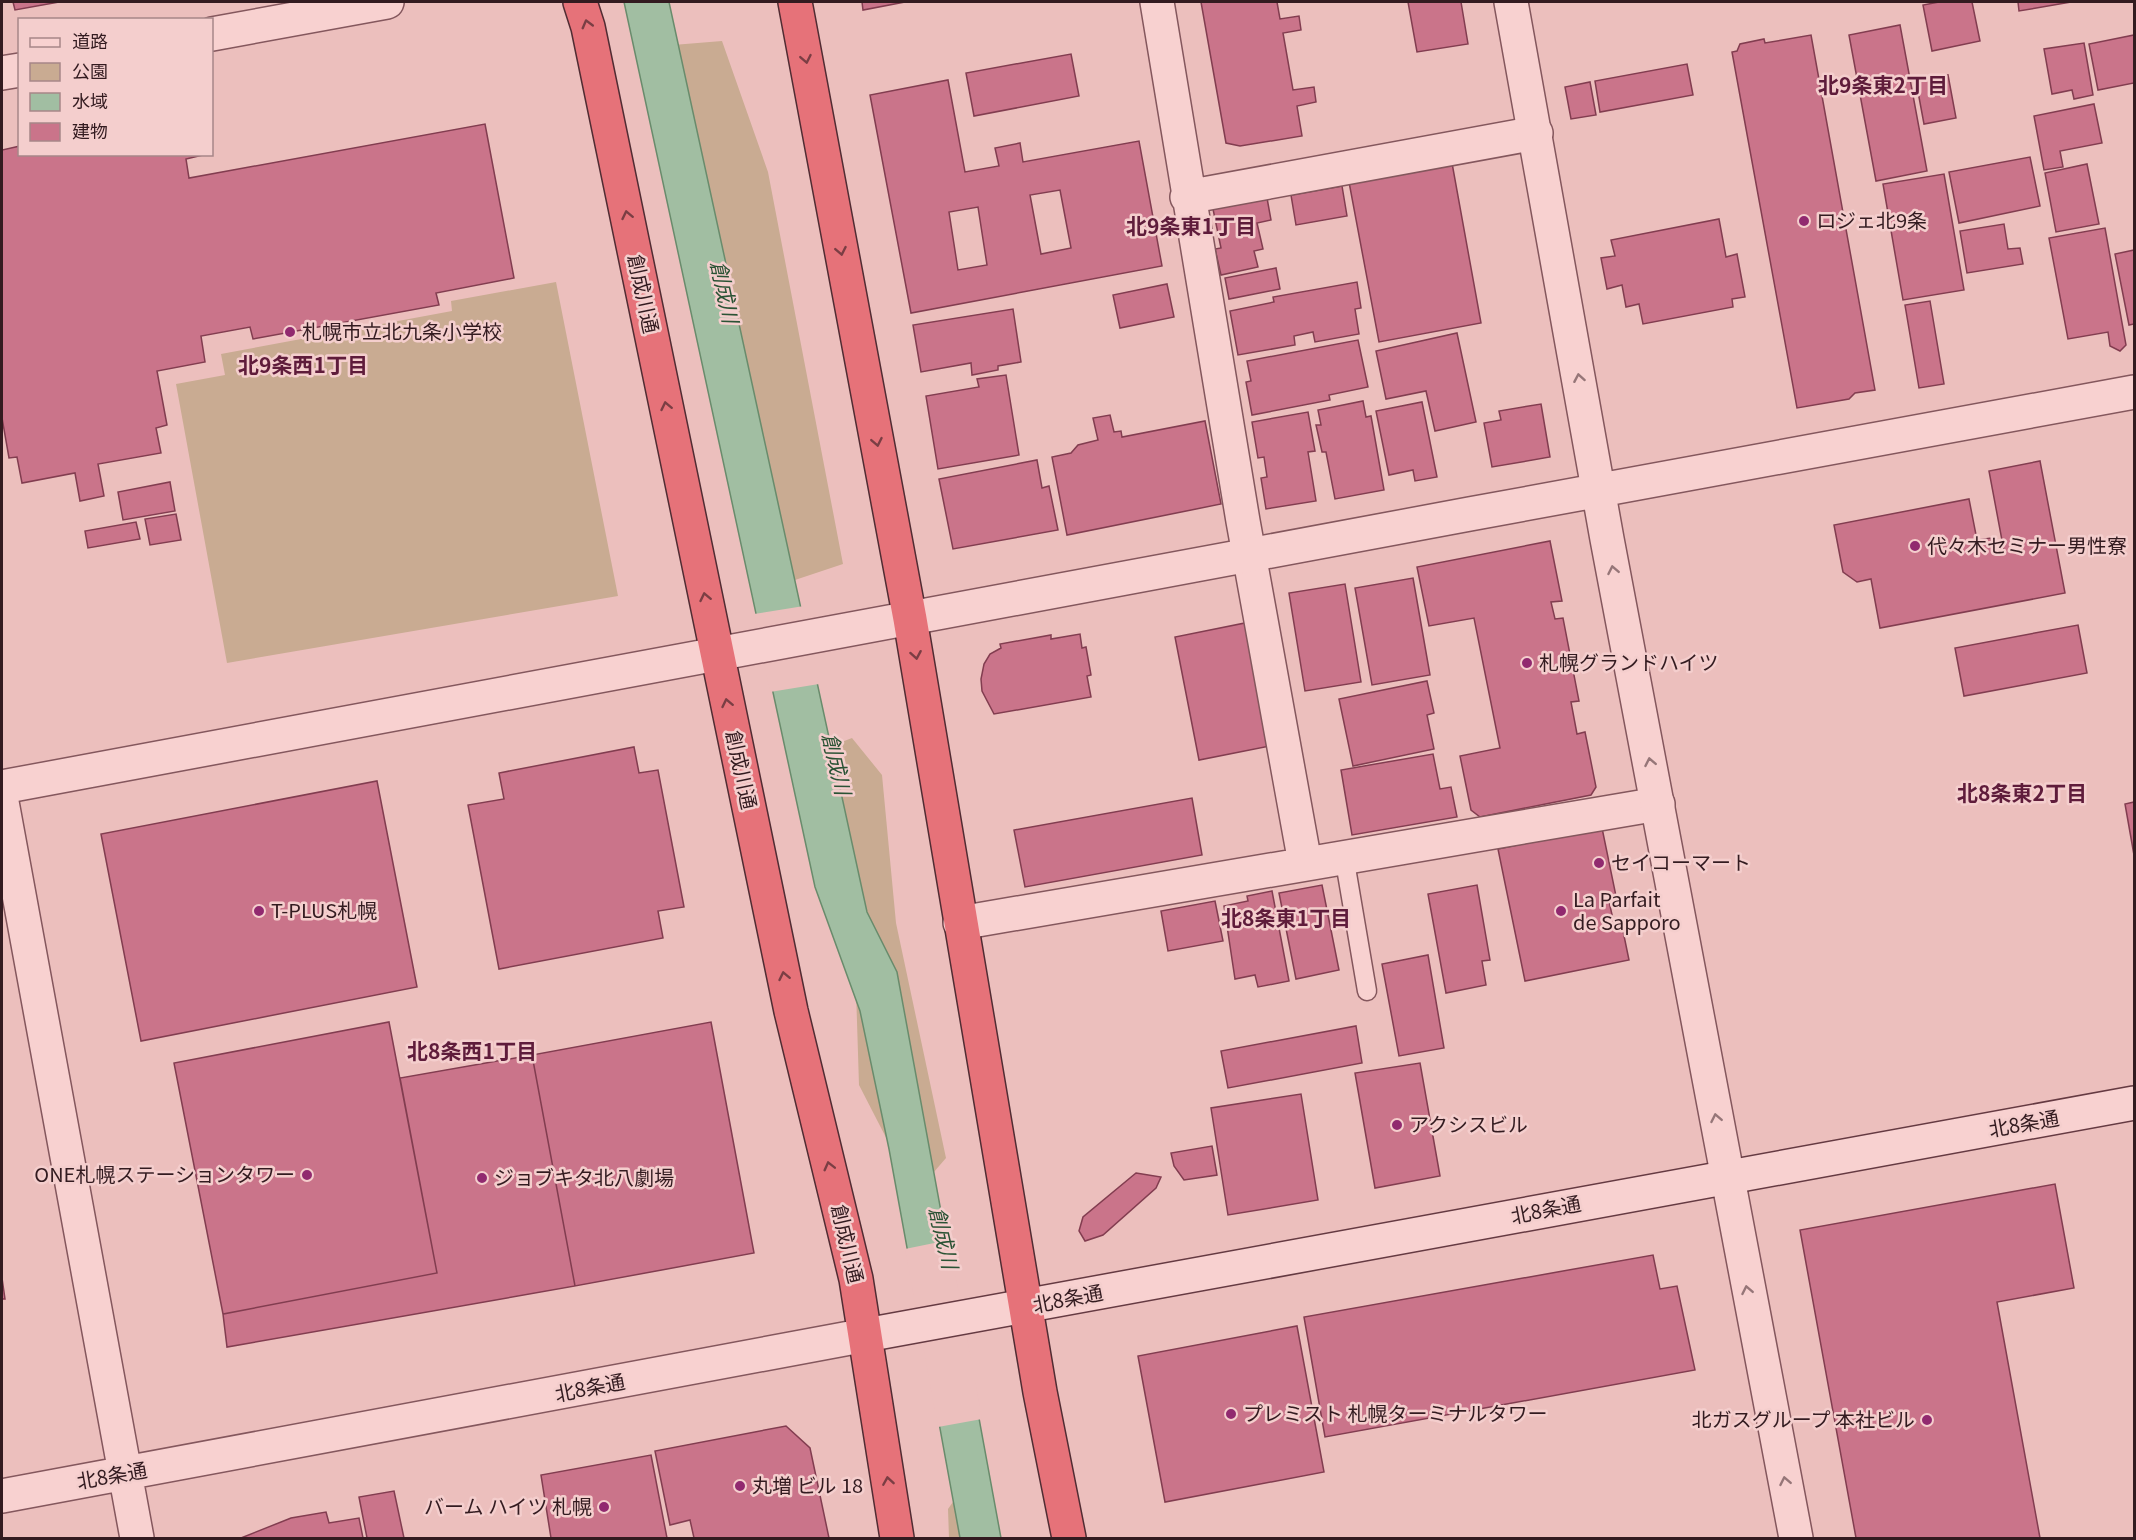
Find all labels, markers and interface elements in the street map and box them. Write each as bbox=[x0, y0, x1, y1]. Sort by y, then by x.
legend bbox=[18, 18, 213, 156]
one-way arrow bbox=[582, 20, 594, 30]
text: 道路 bbox=[72, 27, 108, 53]
one-way arrow bbox=[799, 54, 812, 64]
text: 公園 bbox=[72, 57, 108, 83]
district label: 北9条東2丁目 bbox=[1818, 69, 1948, 99]
text: 水域 bbox=[72, 87, 108, 113]
text: 建物 bbox=[72, 117, 108, 143]
place label: ロジェ北9条 bbox=[1816, 205, 1927, 234]
district label: 北9条東1丁目 bbox=[1126, 210, 1256, 240]
one-way arrow bbox=[621, 211, 634, 221]
marker: ロジェ北9条 bbox=[1797, 214, 1811, 228]
one-way arrow bbox=[834, 245, 847, 255]
street label: 創成川通 bbox=[622, 252, 667, 336]
water label: 創成川 bbox=[705, 258, 748, 327]
place label: 札幌市立北九条小学校 bbox=[302, 316, 502, 345]
marker: 札幌市立北九条小学校 bbox=[283, 325, 297, 339]
district label: 北9条西1丁目 bbox=[238, 349, 368, 379]
one-way arrow bbox=[1573, 373, 1586, 383]
one-way arrow bbox=[660, 402, 673, 412]
one-way arrow bbox=[870, 437, 883, 447]
place label: 代々木セミナー男性寮 bbox=[1927, 530, 2127, 559]
marker: 代々木セミナー男性寮 bbox=[1908, 539, 1922, 553]
one-way arrow bbox=[1607, 565, 1620, 575]
one-way arrow bbox=[699, 593, 712, 603]
place label: 札幌グランドハイツ bbox=[1539, 647, 1719, 676]
one-way arrow bbox=[909, 650, 921, 660]
marker: 札幌グランドハイツ bbox=[1520, 656, 1534, 670]
one-way arrow bbox=[721, 698, 734, 708]
street label: 創成川通 bbox=[720, 728, 765, 812]
water label: 創成川 bbox=[816, 729, 860, 800]
one-way arrow bbox=[1644, 757, 1657, 767]
district label: 北8条東2丁目 bbox=[1957, 777, 2087, 807]
place label: セイコーマート bbox=[1611, 847, 1751, 876]
marker: セイコーマート bbox=[1592, 856, 1606, 870]
place label: La Parfait de Sapporo bbox=[1573, 884, 1681, 936]
place label: T-PLUS札幌 bbox=[271, 895, 377, 924]
district label: 北8条東1丁目 bbox=[1221, 902, 1351, 932]
marker: T-PLUS札幌 bbox=[252, 904, 266, 918]
marker: La Parfait de Sapporo bbox=[1554, 904, 1568, 918]
one-way arrow bbox=[778, 971, 791, 981]
district label: 北8条西1丁目 bbox=[407, 1035, 537, 1065]
street label: 北8条通 bbox=[1986, 1102, 2061, 1143]
place label: アクシスビル bbox=[1409, 1109, 1528, 1138]
one-way arrow bbox=[1710, 1114, 1723, 1124]
marker: アクシスビル bbox=[1390, 1118, 1404, 1132]
place label: ONE札幌ステーションタワー bbox=[34, 1159, 295, 1188]
one-way arrow bbox=[823, 1161, 836, 1171]
place label: ジョブキタ北八劇場 bbox=[494, 1162, 674, 1191]
marker: ONE札幌ステーションタワー bbox=[300, 1168, 314, 1182]
marker: ジョブキタ北八劇場 bbox=[475, 1171, 489, 1185]
street label: 北8条通 bbox=[1508, 1188, 1583, 1230]
street label: 創成川通 bbox=[825, 1201, 872, 1286]
water label: 創成川 bbox=[923, 1203, 967, 1274]
street label: 北8条通 bbox=[1030, 1277, 1105, 1319]
one-way arrow bbox=[1741, 1285, 1754, 1295]
street label: 北8条通 bbox=[552, 1366, 627, 1408]
place label: プレミスト 札幌ターミナルタワー bbox=[1243, 1398, 1547, 1427]
place label: 北ガスグループ 本社ビル bbox=[1692, 1404, 1915, 1433]
marker: プレミスト 札幌ターミナルタワー bbox=[1224, 1407, 1238, 1421]
marker: 北ガスグループ 本社ビル bbox=[1920, 1413, 1934, 1427]
street label: 北8条通 bbox=[74, 1454, 149, 1495]
place label: 丸増 ビル 18 bbox=[752, 1470, 863, 1499]
one-way arrow bbox=[882, 1476, 894, 1485]
one-way arrow bbox=[1779, 1476, 1792, 1486]
marker: 丸増 ビル 18 bbox=[733, 1479, 747, 1493]
place label: バーム ハイツ 札幌 bbox=[424, 1491, 592, 1520]
marker: バーム ハイツ 札幌 bbox=[597, 1500, 611, 1514]

